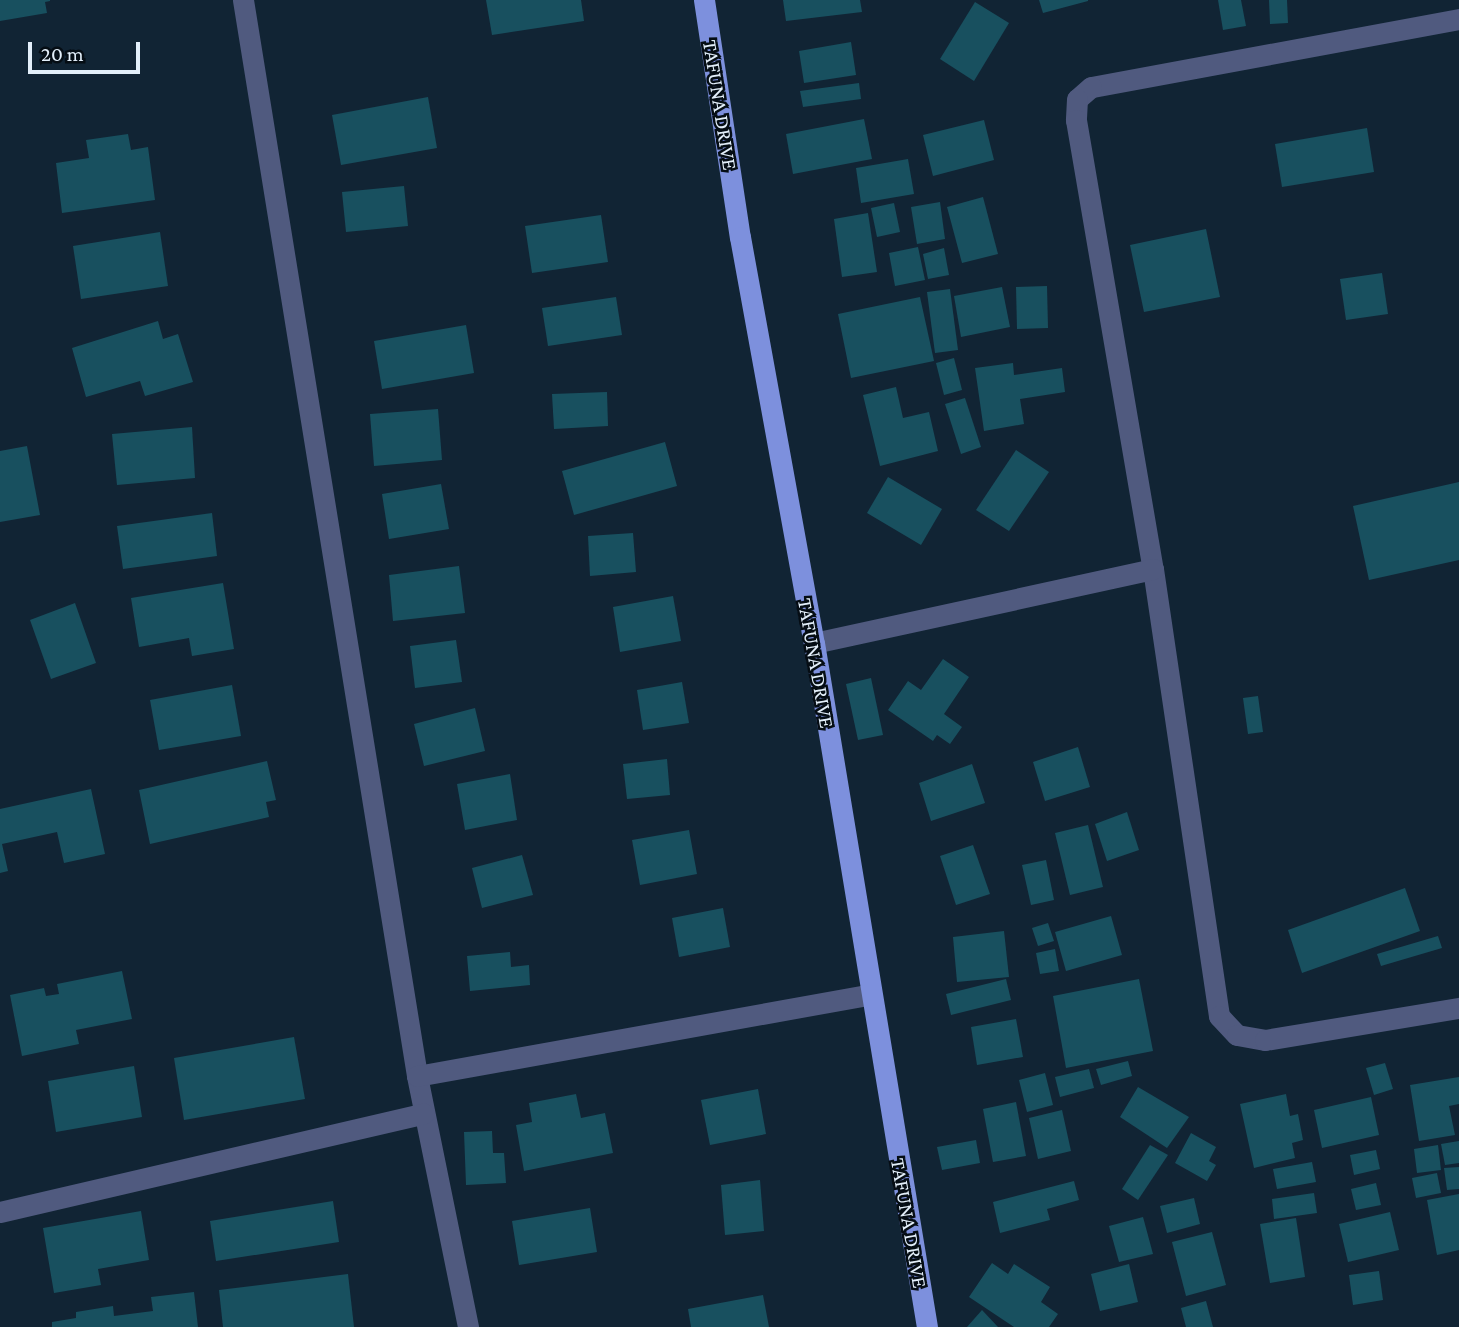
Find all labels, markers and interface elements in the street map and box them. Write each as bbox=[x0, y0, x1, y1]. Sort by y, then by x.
scale bar bbox=[32, 28, 144, 72]
street label: TAFUNA DRIVE bbox=[697, 38, 743, 172]
text: 20 m bbox=[41, 42, 84, 66]
street label: TAFUNA DRIVE bbox=[792, 596, 840, 730]
street label: TAFUNA DRIVE bbox=[885, 1156, 933, 1290]

